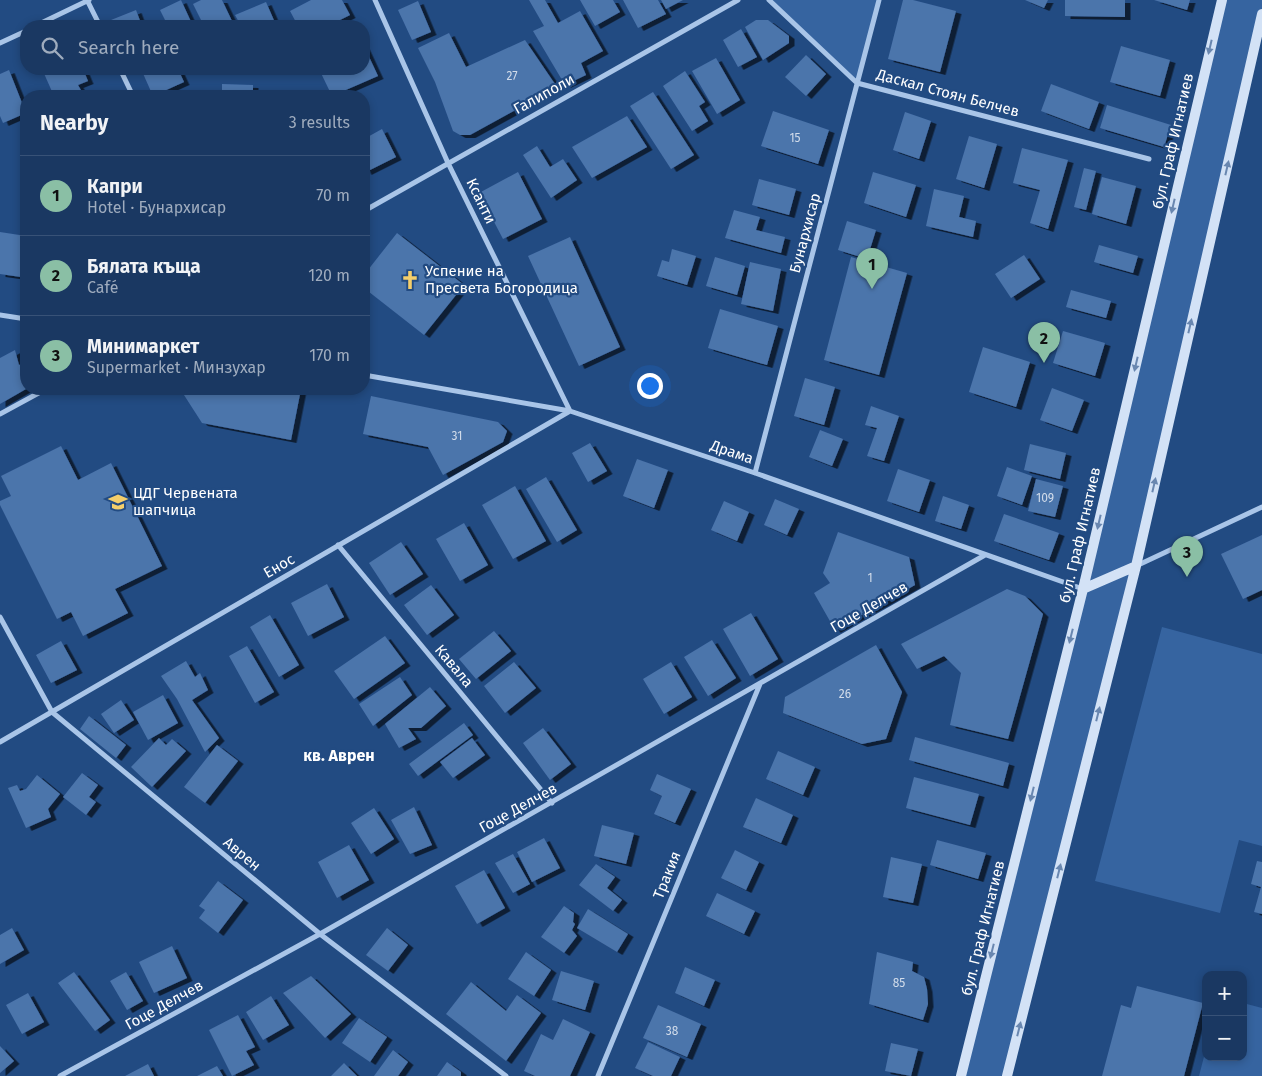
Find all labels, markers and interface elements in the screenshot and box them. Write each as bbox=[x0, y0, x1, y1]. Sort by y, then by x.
search box bbox=[20, 20, 370, 75]
icon: search bbox=[38, 34, 66, 62]
text: Search here bbox=[78, 36, 179, 59]
one-way arrow bbox=[1206, 40, 1214, 55]
street label: Даскал Стоян Белчев bbox=[874, 65, 1021, 121]
house number: 27 bbox=[506, 69, 518, 83]
street label: Галиполи bbox=[510, 70, 578, 118]
street label: бул. Граф Игнатиев bbox=[1149, 71, 1197, 211]
text: Nearby bbox=[40, 110, 108, 136]
text: 3 results bbox=[289, 113, 350, 132]
house number: 15 bbox=[789, 131, 801, 145]
one-way arrow bbox=[1223, 160, 1231, 175]
text: Капри bbox=[87, 175, 143, 198]
street label: Ксанти bbox=[462, 175, 500, 227]
text: 1 bbox=[52, 186, 60, 205]
text: 70 m bbox=[316, 186, 350, 205]
street label: Бунархисар bbox=[786, 191, 824, 275]
text: Hotel · Бунархисар bbox=[87, 198, 226, 217]
one-way arrow bbox=[1169, 198, 1177, 213]
pin: 1 bbox=[856, 248, 888, 289]
text: Бялата къща bbox=[87, 255, 201, 278]
place label: Успение на Пресвета Богородица bbox=[425, 262, 578, 297]
text: 2 bbox=[52, 266, 60, 285]
text: 120 m bbox=[308, 266, 350, 285]
church icon: Успение на Пресвета Богородица bbox=[399, 269, 421, 291]
text: Café bbox=[87, 278, 118, 297]
one-way arrow bbox=[1187, 318, 1195, 334]
pin: 2 bbox=[1028, 322, 1060, 363]
text: Минимаркет bbox=[87, 335, 199, 358]
text: 3 bbox=[52, 346, 60, 365]
text: 170 m bbox=[309, 346, 350, 365]
one-way arrow bbox=[1132, 356, 1140, 371]
text: Supermarket · Минзухар bbox=[87, 358, 266, 377]
your location bbox=[637, 373, 663, 399]
house number: 31 bbox=[452, 429, 462, 443]
street label: Драма bbox=[707, 436, 756, 468]
street label: бул. Граф Игнатиев bbox=[1056, 465, 1104, 605]
one-way arrow bbox=[1150, 477, 1158, 492]
place label: ЦДГ Червената шапчица bbox=[133, 484, 238, 519]
school or university icon: ЦДГ Червената шапчица bbox=[107, 491, 129, 513]
house number: 109 bbox=[1036, 491, 1054, 505]
one-way arrow bbox=[1095, 514, 1103, 530]
pin: 3 bbox=[1171, 536, 1203, 577]
street label: Енос bbox=[260, 550, 298, 582]
house number: 1 bbox=[867, 571, 873, 585]
street label: Гоце Делчев bbox=[827, 578, 911, 636]
one-way arrow bbox=[1067, 628, 1075, 644]
street label: Кавала bbox=[431, 641, 477, 691]
house number: 26 bbox=[839, 687, 851, 701]
one-way arrow bbox=[1095, 706, 1103, 721]
district label: кв. Аврен bbox=[303, 746, 375, 765]
street label: Гоце Делчев bbox=[476, 779, 560, 837]
one-way arrow bbox=[1028, 786, 1036, 801]
street label: Аврен bbox=[220, 833, 264, 875]
street label: Тракия bbox=[649, 849, 685, 901]
street label: бул. Граф Игнатиев bbox=[957, 859, 1009, 997]
one-way arrow bbox=[1055, 864, 1063, 879]
one-way arrow bbox=[988, 944, 996, 959]
map controls bbox=[1202, 971, 1247, 1061]
button: + bbox=[1202, 971, 1247, 1016]
street label: Гоце Делчев bbox=[122, 976, 206, 1034]
house number: 85 bbox=[893, 976, 905, 990]
button: − bbox=[1202, 1016, 1247, 1061]
one-way arrow bbox=[1015, 1021, 1023, 1036]
house number: 38 bbox=[666, 1024, 679, 1038]

